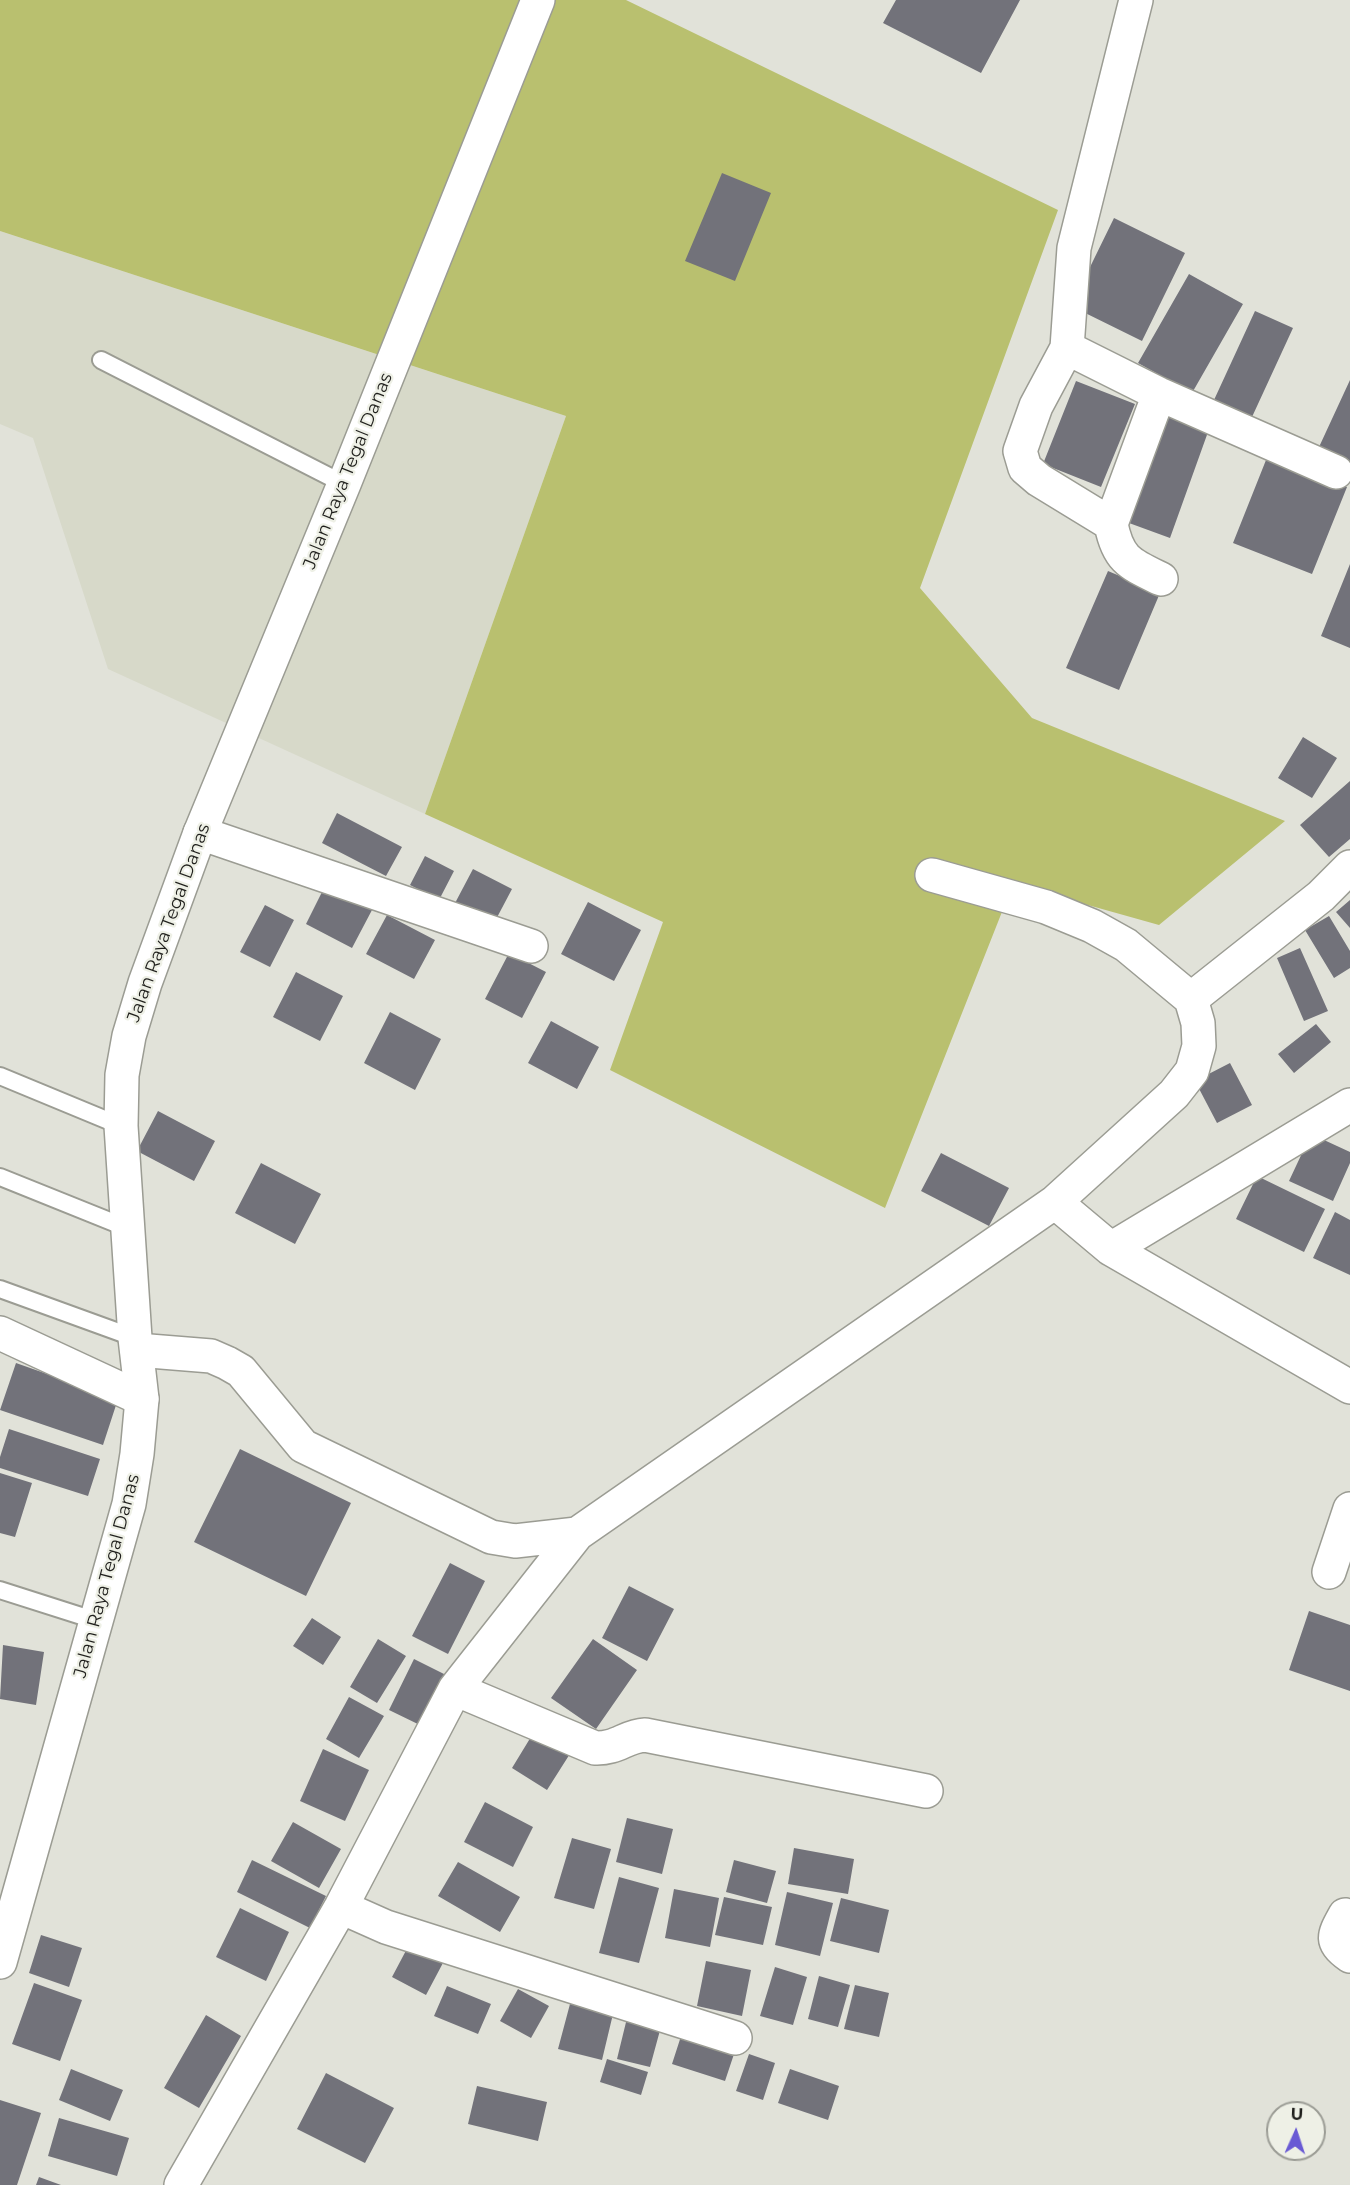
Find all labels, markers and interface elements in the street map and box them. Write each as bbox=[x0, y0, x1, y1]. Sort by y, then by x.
street label: Jalan Raya Tegal Danas bbox=[299, 370, 397, 572]
street label: Jalan Raya Tegal Danas bbox=[123, 821, 215, 1025]
street label: Jalan Raya Tegal Danas bbox=[69, 1472, 145, 1680]
north arrow bbox=[1266, 2101, 1326, 2161]
text: U bbox=[1290, 2105, 1304, 2124]

